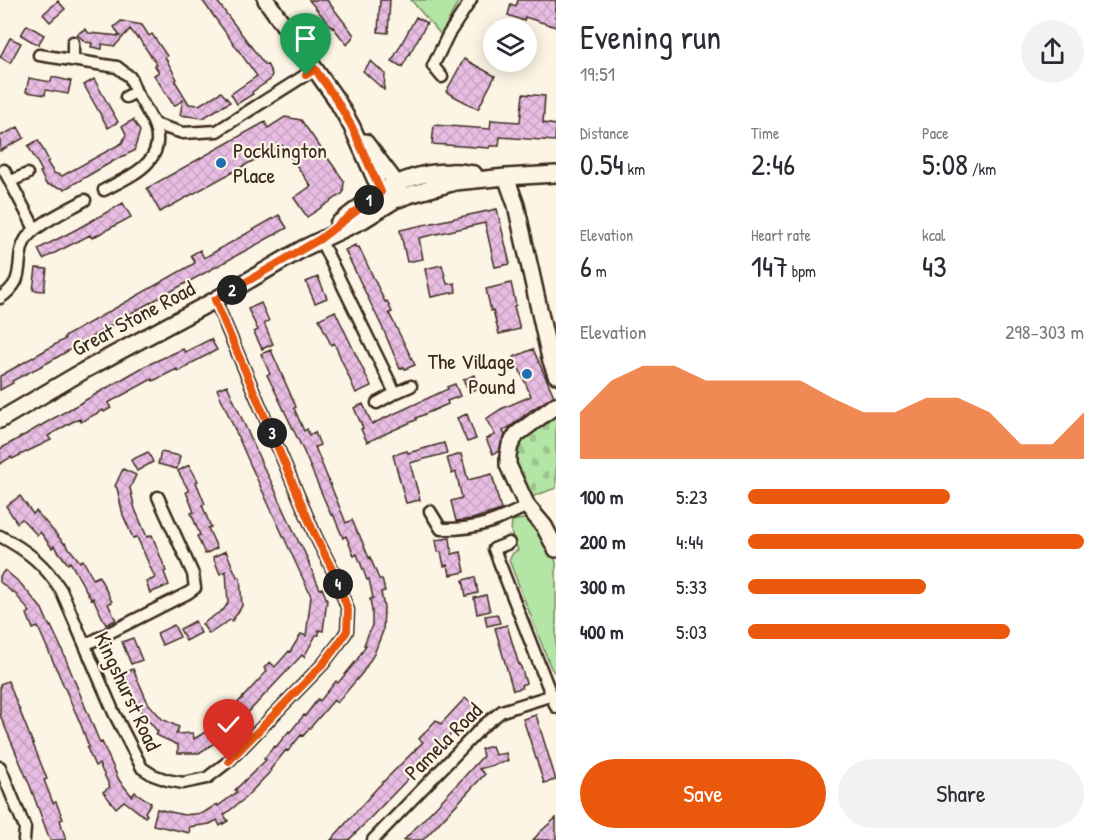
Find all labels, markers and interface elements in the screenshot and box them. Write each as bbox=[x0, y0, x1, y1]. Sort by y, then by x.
pin bbox=[280, 13, 331, 75]
text: Evening run bbox=[580, 15, 721, 59]
map controls bbox=[483, 18, 537, 72]
button: layers bbox=[483, 18, 537, 72]
button: share bbox=[1021, 20, 1084, 83]
icon: arrive bbox=[289, 22, 322, 55]
text: 19:51 bbox=[580, 60, 615, 87]
text: Distance bbox=[580, 122, 629, 144]
text: Time bbox=[751, 122, 779, 144]
text: Pace bbox=[922, 122, 949, 144]
place label: Pocklington Place bbox=[233, 135, 327, 190]
text: 0.54 bbox=[580, 144, 624, 184]
text: 2:46 bbox=[751, 144, 795, 184]
text: 5:08 bbox=[922, 144, 968, 184]
marker: Pocklington Place bbox=[214, 156, 228, 170]
text: km bbox=[624, 158, 645, 180]
text: /km bbox=[968, 158, 996, 180]
pin: 1 bbox=[354, 185, 384, 215]
text: 1 bbox=[366, 189, 372, 211]
text: Elevation bbox=[580, 224, 633, 246]
text: Heart rate bbox=[751, 224, 811, 246]
text: kcal bbox=[922, 224, 945, 246]
text: 6 bbox=[580, 246, 592, 286]
text: 147 bbox=[751, 246, 788, 286]
text: 43 bbox=[922, 246, 947, 286]
text: m bbox=[592, 260, 607, 282]
text: bpm bbox=[788, 260, 816, 282]
street label: Great Stone Road bbox=[66, 273, 200, 363]
pin: 2 bbox=[217, 275, 247, 305]
text: 2 bbox=[228, 279, 236, 301]
text: Elevation bbox=[580, 318, 646, 345]
text: 298–303 m bbox=[1005, 318, 1084, 345]
place label: The Village Pound bbox=[428, 346, 515, 401]
marker: The Village Pound bbox=[520, 367, 534, 381]
pin: 3 bbox=[257, 418, 287, 448]
text: 3 bbox=[268, 422, 276, 444]
text: 100 m bbox=[580, 483, 623, 510]
text: 5:23 bbox=[676, 483, 707, 510]
text: 200 m bbox=[580, 528, 625, 555]
text: 4:44 bbox=[676, 528, 703, 555]
pin: 4 bbox=[323, 569, 353, 599]
text: 4 bbox=[335, 573, 341, 595]
text: 300 m bbox=[580, 573, 625, 600]
text: 5:33 bbox=[676, 573, 707, 600]
text: 400 m bbox=[580, 618, 624, 645]
text: 5:03 bbox=[676, 618, 707, 645]
street label: Kingshurst Road bbox=[87, 627, 169, 756]
street label: Pamela Road bbox=[398, 695, 489, 786]
pin bbox=[203, 699, 254, 761]
icon: check bbox=[212, 708, 245, 741]
button: Save bbox=[580, 759, 826, 828]
button: Share bbox=[838, 759, 1084, 828]

